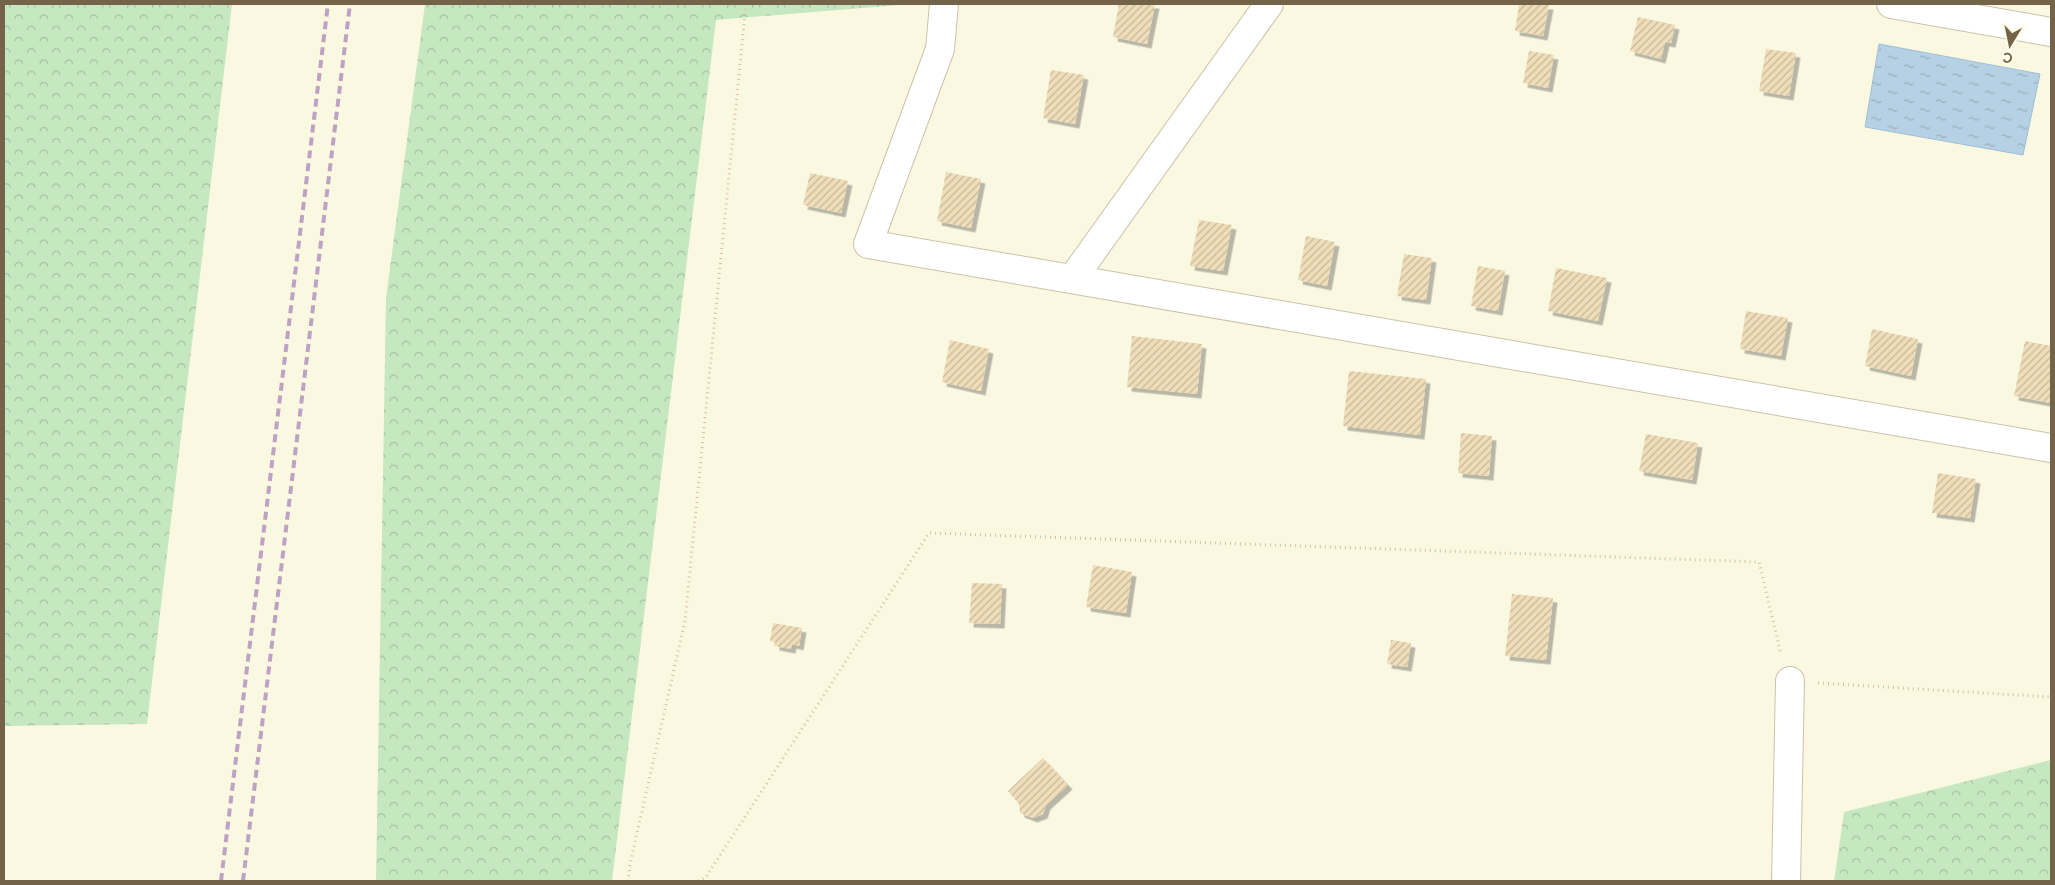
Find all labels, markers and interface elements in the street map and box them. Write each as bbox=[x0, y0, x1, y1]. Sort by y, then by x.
north arrow bbox=[1985, 20, 2035, 70]
text: С bbox=[2001, 49, 2014, 67]

